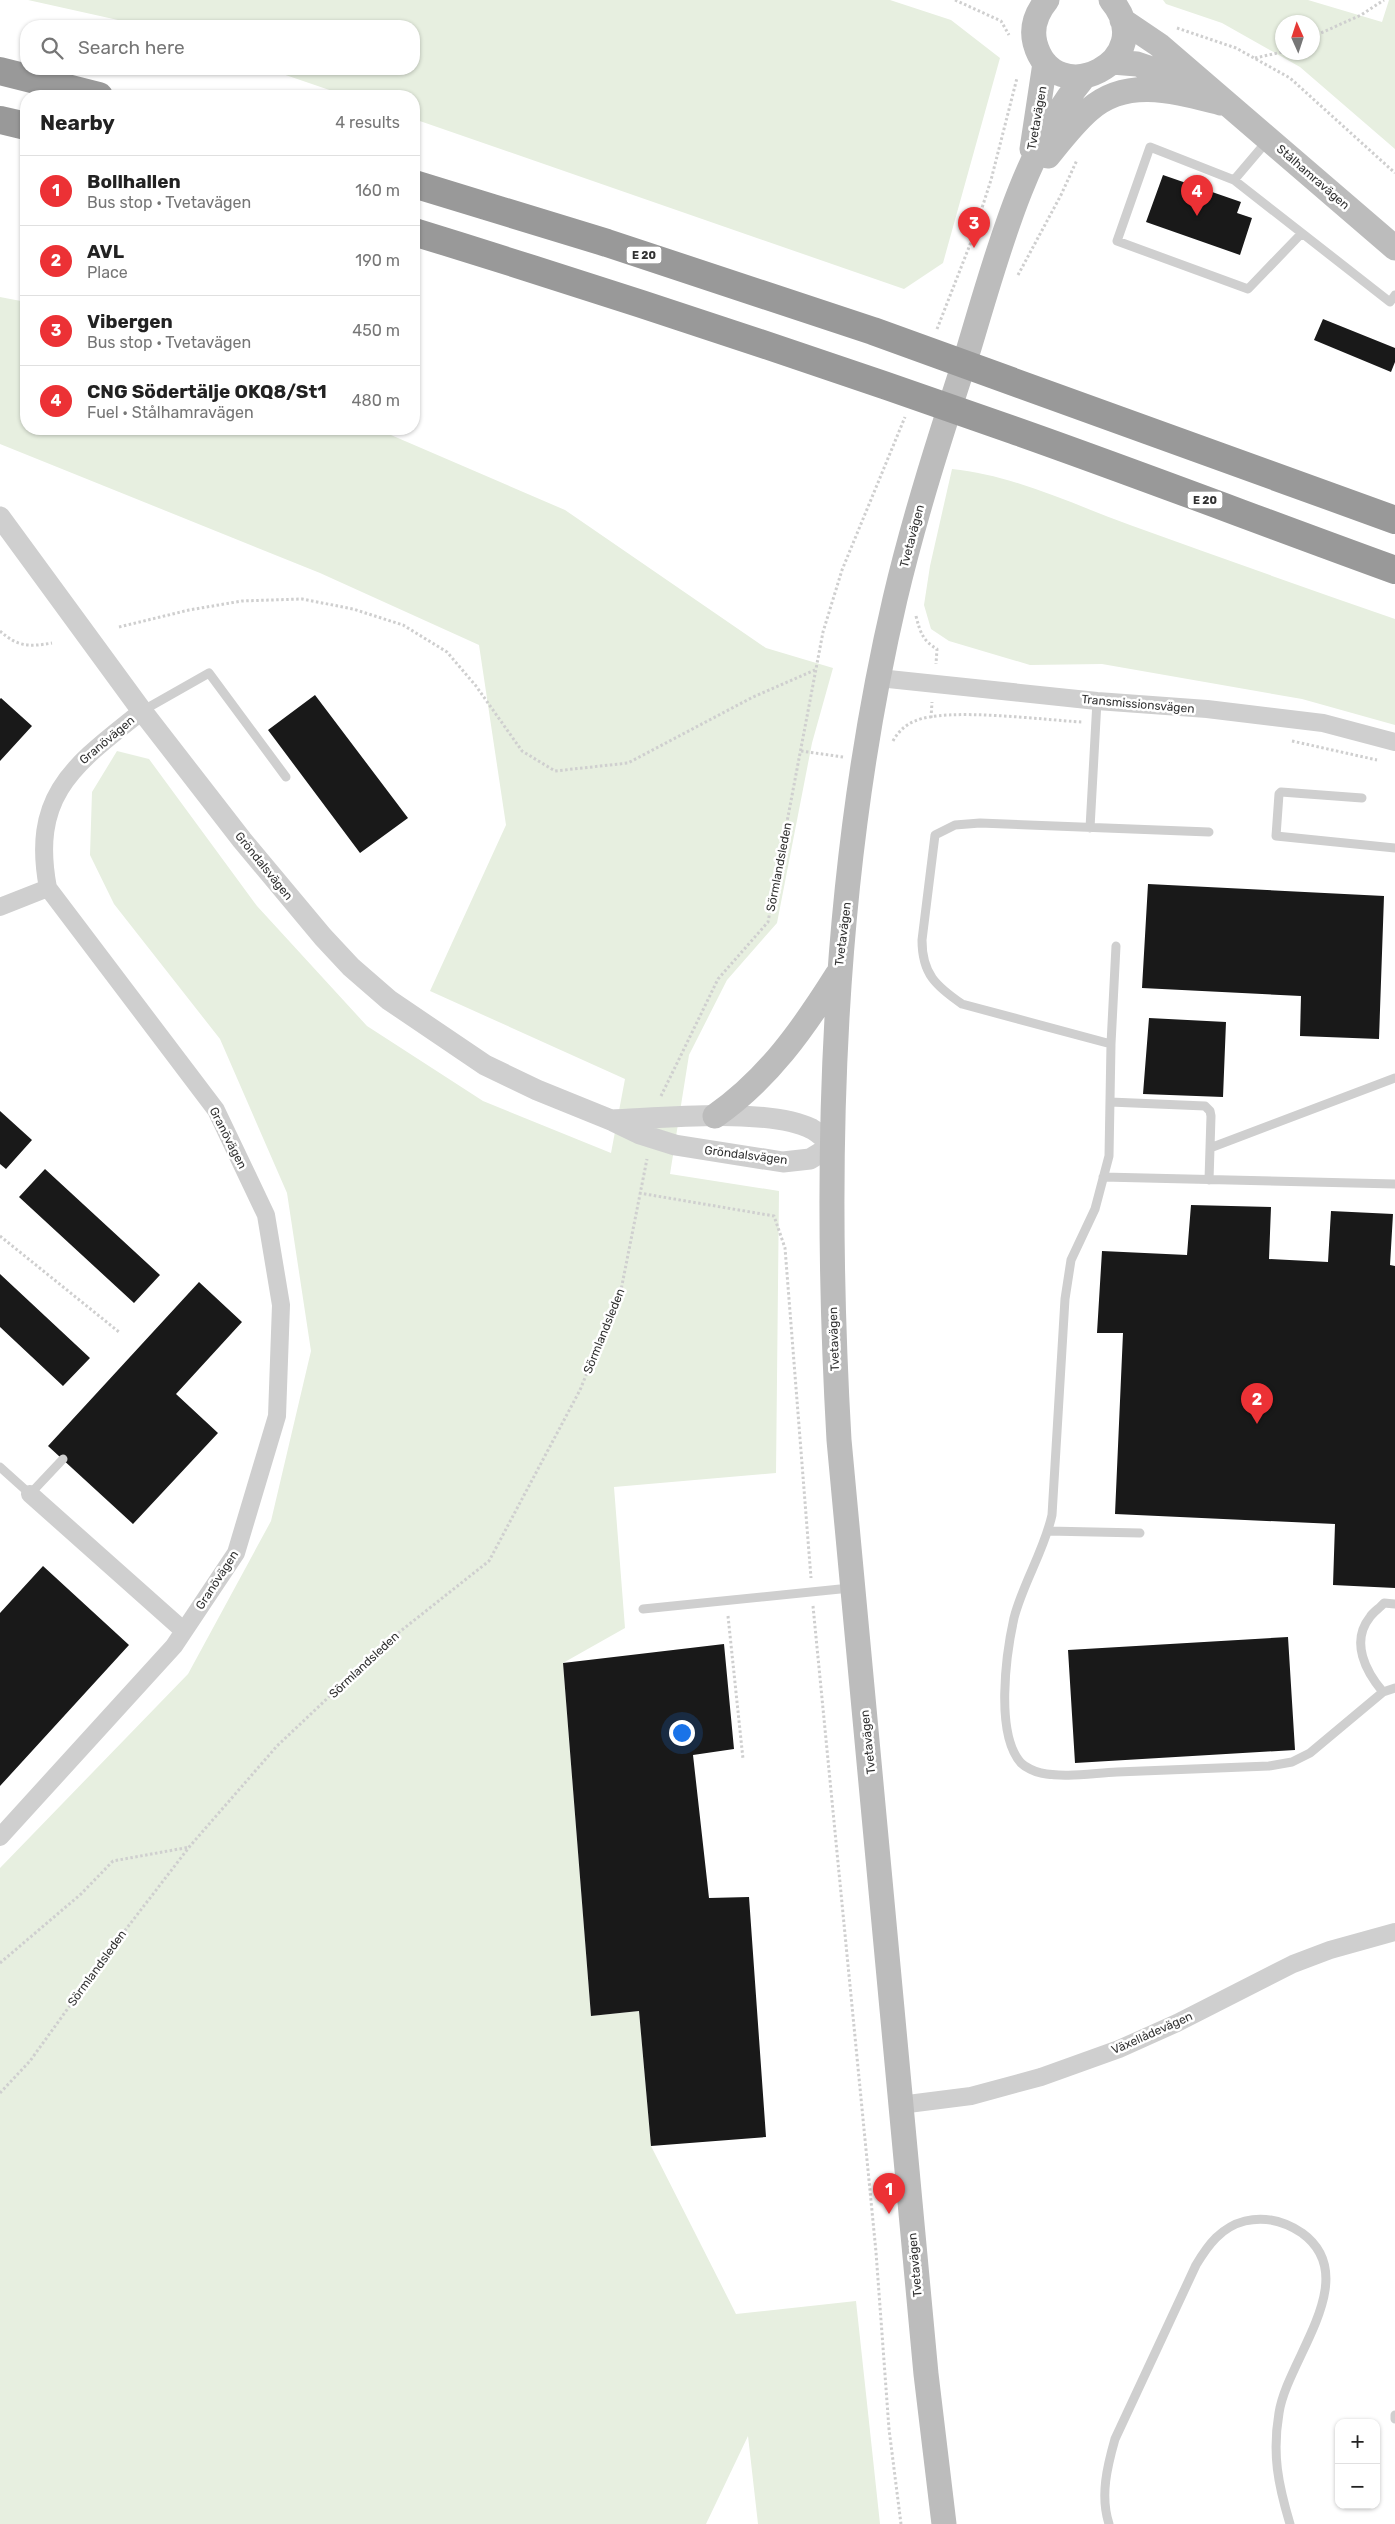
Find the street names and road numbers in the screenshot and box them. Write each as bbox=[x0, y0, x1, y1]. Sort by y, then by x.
street label: Tvetavägen bbox=[1025, 85, 1049, 151]
street label: Stålhamravägen bbox=[1274, 142, 1352, 212]
road number: E 20 bbox=[626, 246, 662, 264]
road number: E 20 bbox=[1188, 492, 1222, 508]
street label: Tvetavägen bbox=[897, 503, 927, 569]
street label: Transmissionsvägen bbox=[1081, 692, 1195, 716]
street label: Granövägen bbox=[77, 713, 137, 767]
street label: Sörmlandsleden bbox=[764, 821, 794, 913]
street label: Gröndalsvägen bbox=[232, 829, 296, 903]
street label: Tvetavägen bbox=[832, 901, 854, 967]
street label: Granövägen bbox=[206, 1105, 250, 1171]
street label: Gröndalsvägen bbox=[704, 1143, 788, 1167]
street label: Sörmlandsleden bbox=[581, 1286, 627, 1376]
street label: Tvetavägen bbox=[826, 1307, 842, 1371]
street label: Granövägen bbox=[193, 1548, 241, 1612]
street label: Sörmlandsleden bbox=[326, 1629, 402, 1701]
street label: Tvetavägen bbox=[858, 1709, 878, 1775]
street label: Sörmlandsleden bbox=[65, 1927, 129, 2009]
street label: Växellådevägen bbox=[1109, 2009, 1195, 2057]
street label: Tvetavägen bbox=[905, 2232, 925, 2298]

